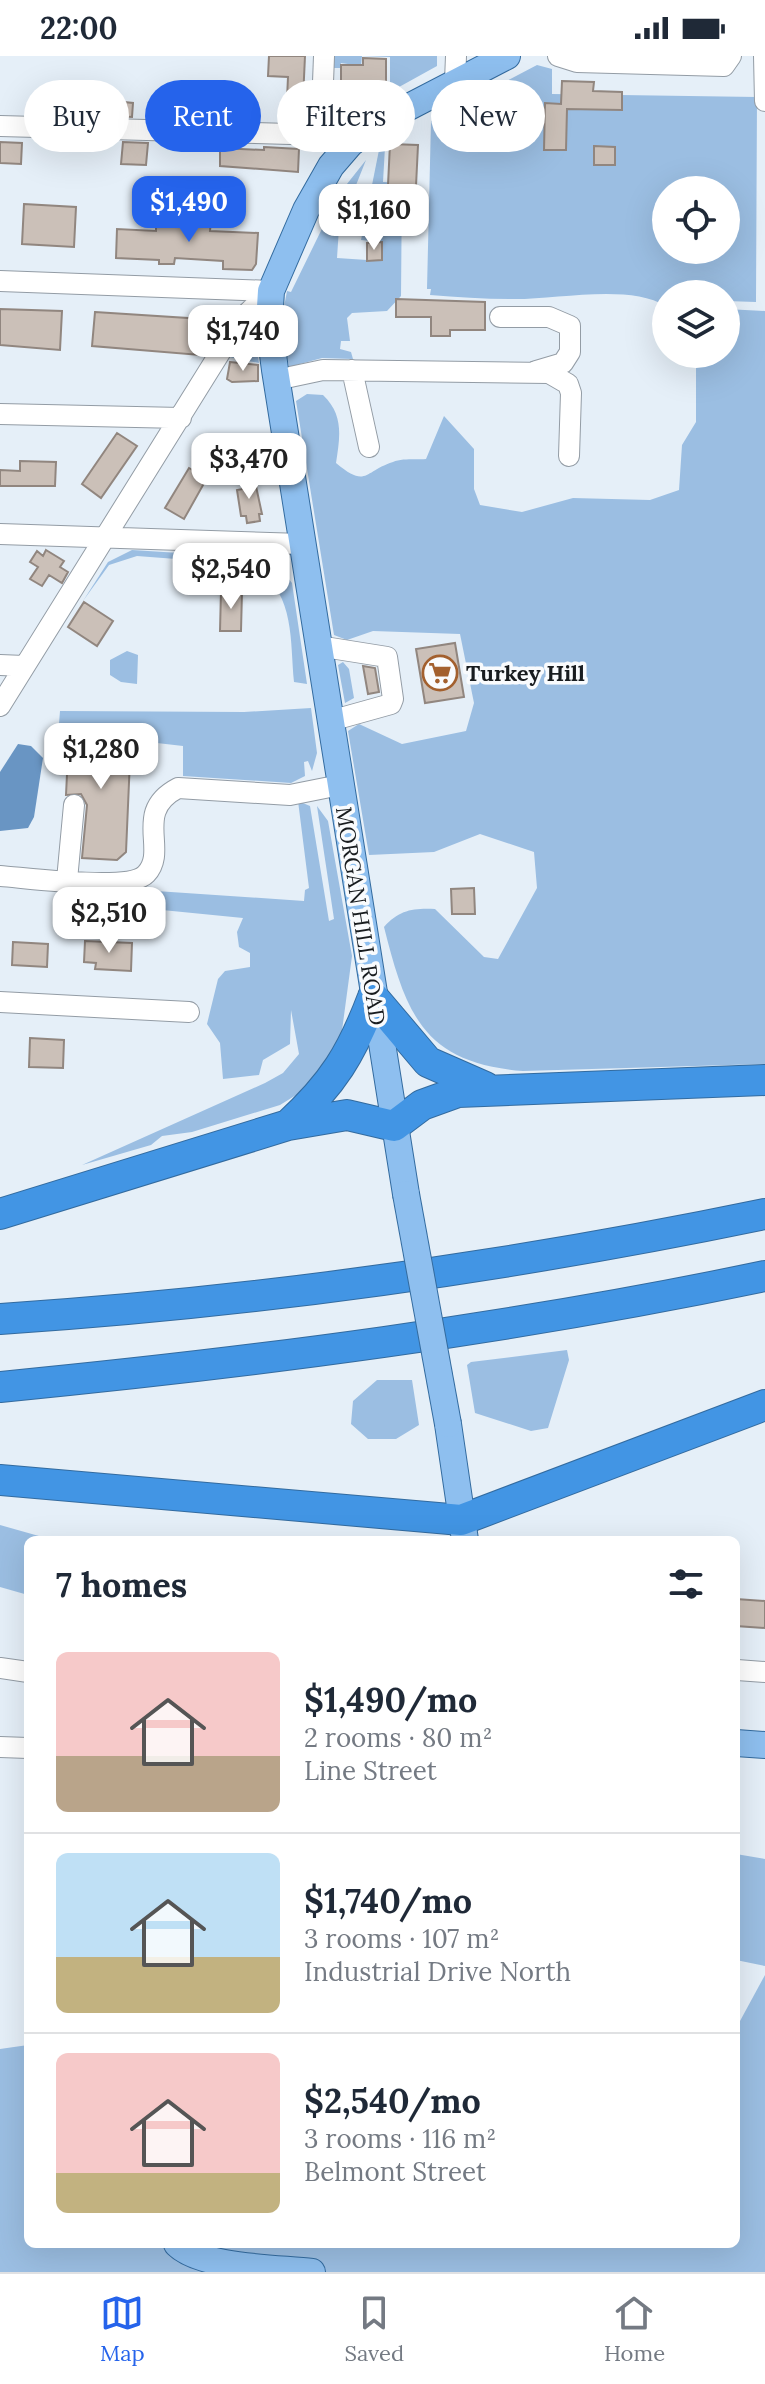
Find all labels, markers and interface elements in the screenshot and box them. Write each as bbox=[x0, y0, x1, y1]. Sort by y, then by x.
text: 22:00 bbox=[40, 9, 118, 47]
chip: Buy bbox=[24, 80, 129, 152]
chip: Rent bbox=[145, 80, 261, 152]
chip: Filters bbox=[277, 80, 415, 152]
chip: New bbox=[431, 80, 545, 152]
pin: $1,490 bbox=[124, 176, 254, 244]
map controls bbox=[652, 176, 740, 368]
button: locate bbox=[652, 176, 740, 264]
pin: $1,160 bbox=[309, 184, 439, 252]
text: $1,490 bbox=[150, 185, 228, 218]
text: $1,160 bbox=[337, 193, 411, 226]
button: layers bbox=[652, 280, 740, 368]
pin: $1,740 bbox=[178, 305, 308, 373]
text: $1,740 bbox=[206, 314, 280, 347]
pin: $3,470 bbox=[184, 433, 314, 501]
text: $3,470 bbox=[209, 442, 289, 475]
pin: $2,540 bbox=[166, 543, 296, 611]
text: $2,540 bbox=[191, 552, 271, 585]
supermarket icon: Turkey Hill bbox=[421, 654, 459, 692]
place label: Turkey Hill bbox=[466, 659, 585, 687]
pin: $1,280 bbox=[36, 723, 166, 791]
text: $1,280 bbox=[62, 732, 140, 765]
street label: MORGAN HILL ROAD bbox=[330, 805, 392, 1027]
pin: $2,510 bbox=[44, 887, 174, 955]
text: $2,510 bbox=[71, 896, 147, 929]
icon: filters bbox=[664, 1562, 708, 1606]
text: 7 homes bbox=[56, 1563, 187, 1606]
text: $1,490/mo bbox=[304, 1678, 477, 1721]
icon: home bbox=[120, 1684, 216, 1780]
text: 2 rooms · 80 m² bbox=[304, 1721, 493, 1754]
text: Line Street bbox=[304, 1754, 437, 1787]
text: $1,740/mo bbox=[304, 1879, 472, 1922]
icon: home bbox=[120, 1885, 216, 1981]
text: 3 rooms · 107 m² bbox=[304, 1922, 499, 1955]
text: Industrial Drive North bbox=[304, 1955, 571, 1988]
text: $2,540/mo bbox=[304, 2079, 481, 2122]
icon: home bbox=[120, 2085, 216, 2181]
text: 3 rooms · 116 m² bbox=[304, 2122, 496, 2155]
text: Belmont Street bbox=[304, 2155, 486, 2188]
tab: Map bbox=[100, 2291, 145, 2367]
tab: Saved bbox=[345, 2291, 404, 2367]
tab: Home bbox=[604, 2291, 665, 2367]

